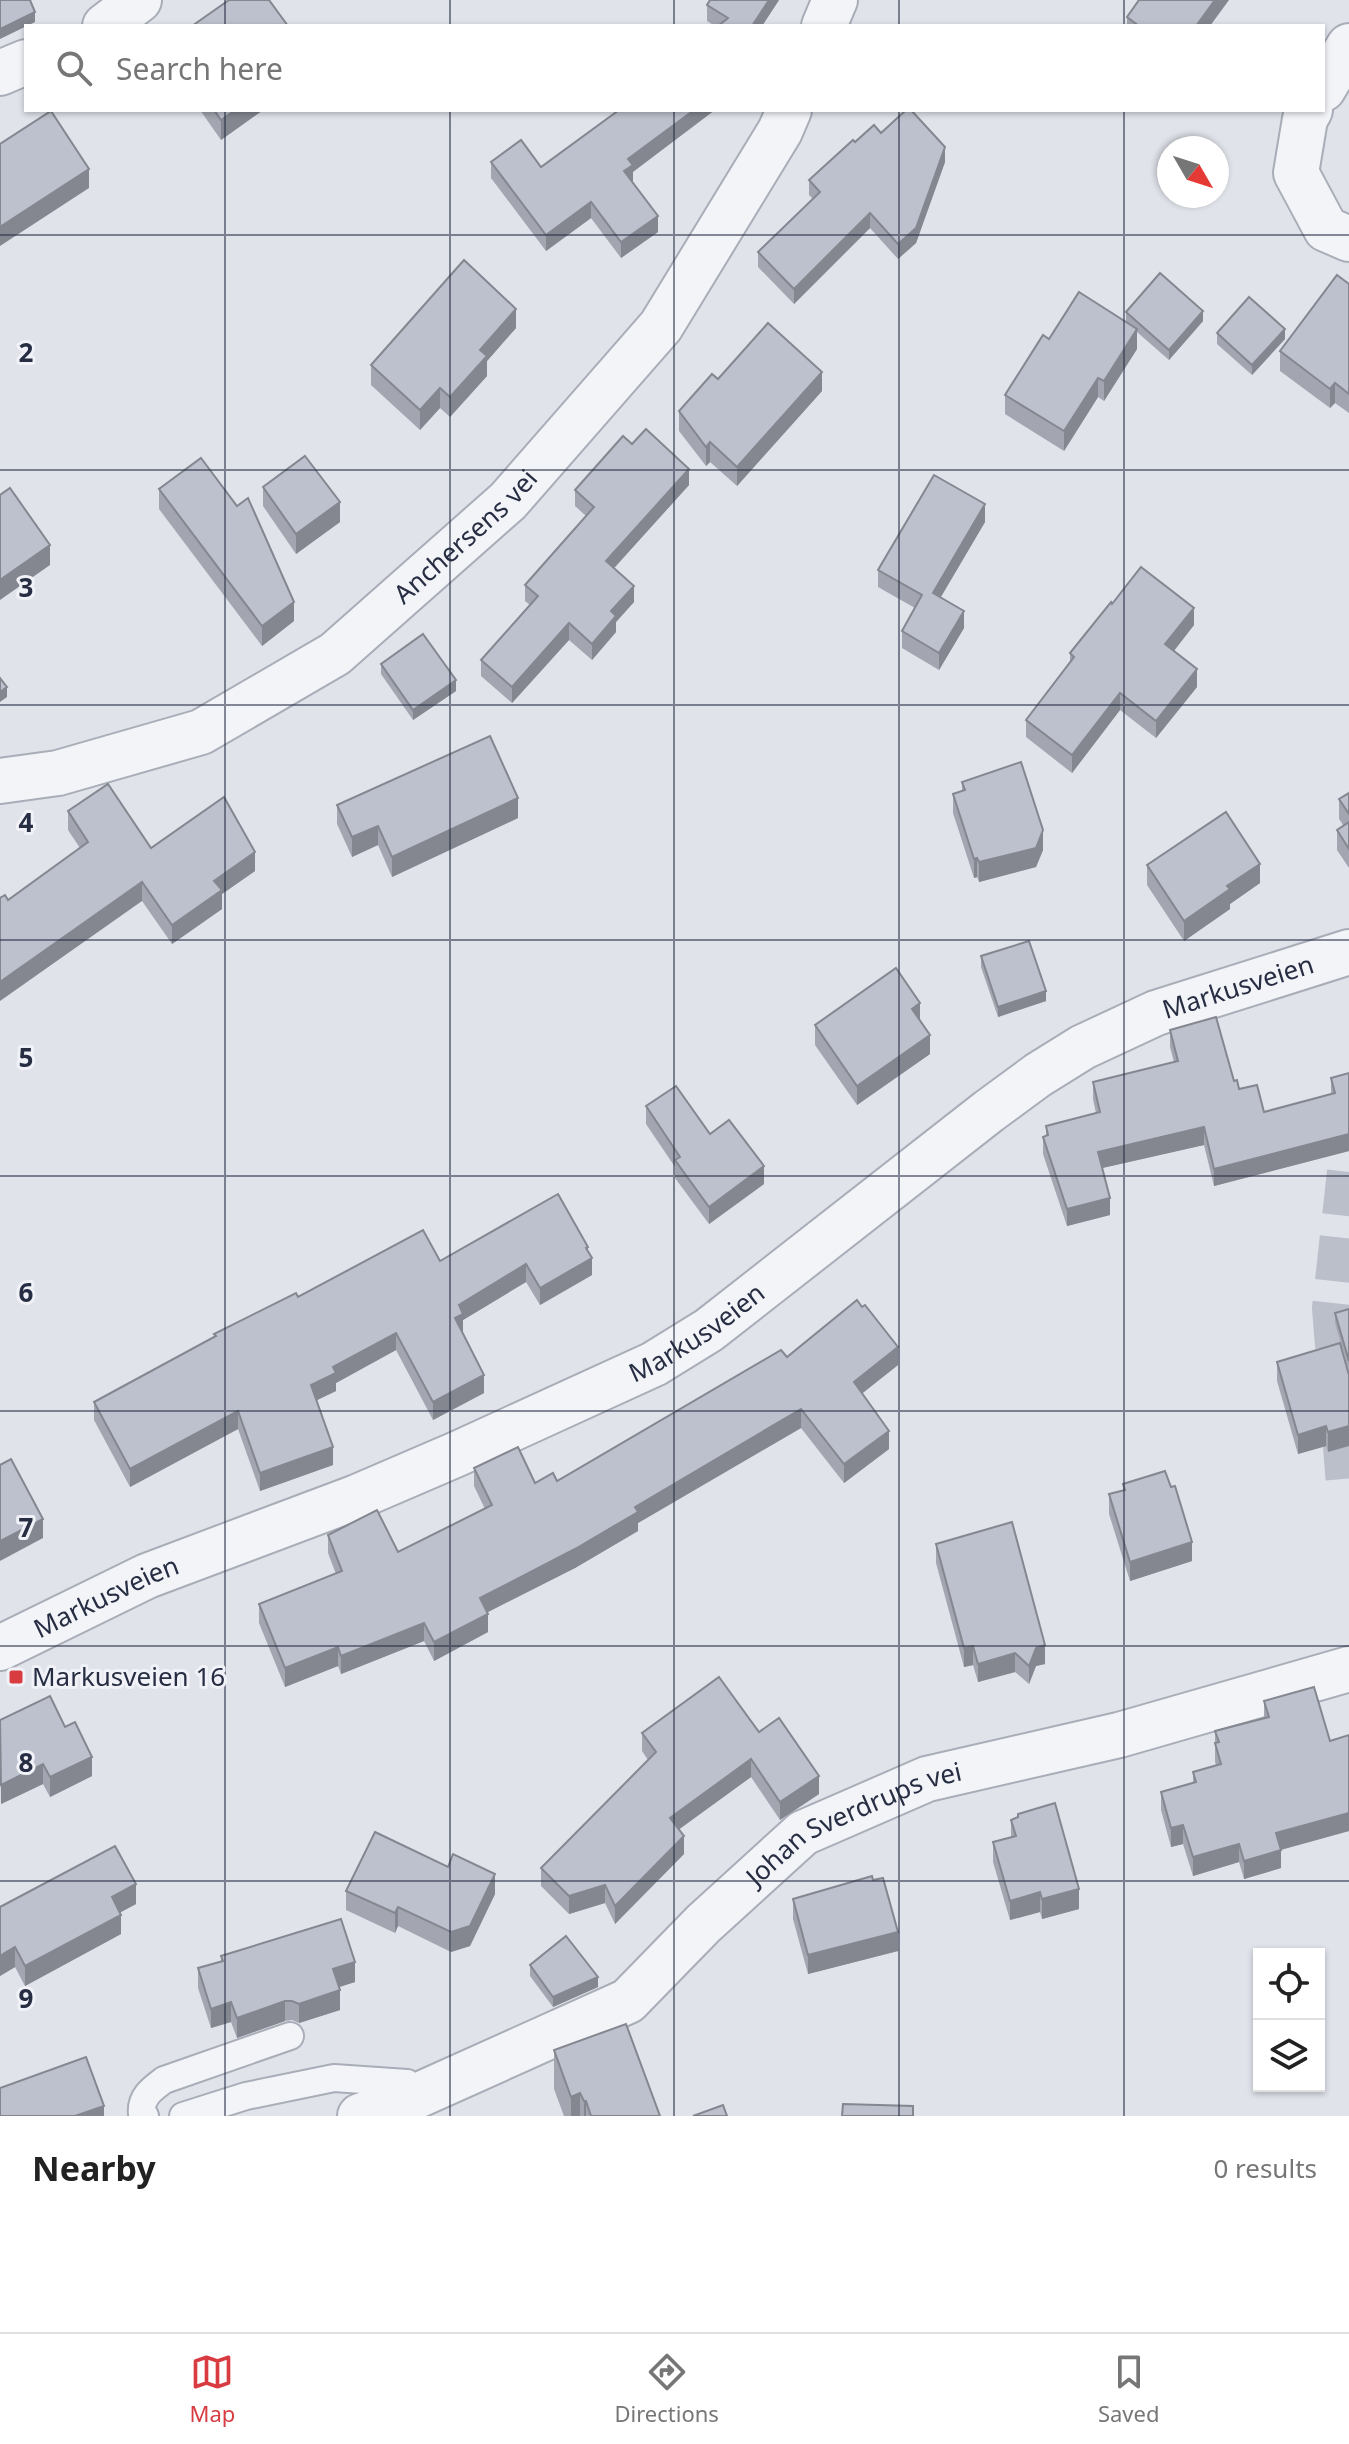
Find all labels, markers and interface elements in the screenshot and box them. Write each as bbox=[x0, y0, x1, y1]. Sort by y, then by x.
search box bbox=[24, 24, 1325, 112]
icon: search bbox=[52, 46, 96, 90]
text: Search here bbox=[116, 48, 283, 89]
north arrow bbox=[1157, 136, 1229, 208]
text: 2 bbox=[19, 334, 34, 370]
street label: Anchersens vei bbox=[385, 461, 545, 611]
text: 3 bbox=[19, 569, 33, 605]
text: 4 bbox=[19, 804, 34, 840]
street label: Markusveien bbox=[1158, 945, 1318, 1027]
text: 5 bbox=[19, 1039, 33, 1075]
text: 6 bbox=[19, 1274, 34, 1310]
street label: Markusveien bbox=[623, 1274, 772, 1390]
text: 7 bbox=[19, 1509, 34, 1545]
street label: Markusveien bbox=[27, 1547, 184, 1646]
place label: Markusveien 16 bbox=[32, 1658, 225, 1694]
marker: Markusveien 16 bbox=[7, 1668, 25, 1686]
text: 8 bbox=[19, 1744, 33, 1780]
street label: Johan Sverdrups vei bbox=[735, 1753, 965, 1896]
map controls bbox=[1253, 1948, 1325, 2092]
button: locate bbox=[1253, 1948, 1325, 2020]
text: 9 bbox=[19, 1980, 33, 2016]
button: layers bbox=[1253, 2020, 1325, 2092]
text: Nearby bbox=[32, 2145, 156, 2191]
text: 0 results bbox=[1213, 2150, 1317, 2186]
tab: Map bbox=[190, 2350, 235, 2428]
tab: Directions bbox=[614, 2350, 719, 2428]
tab: Saved bbox=[1098, 2350, 1159, 2428]

